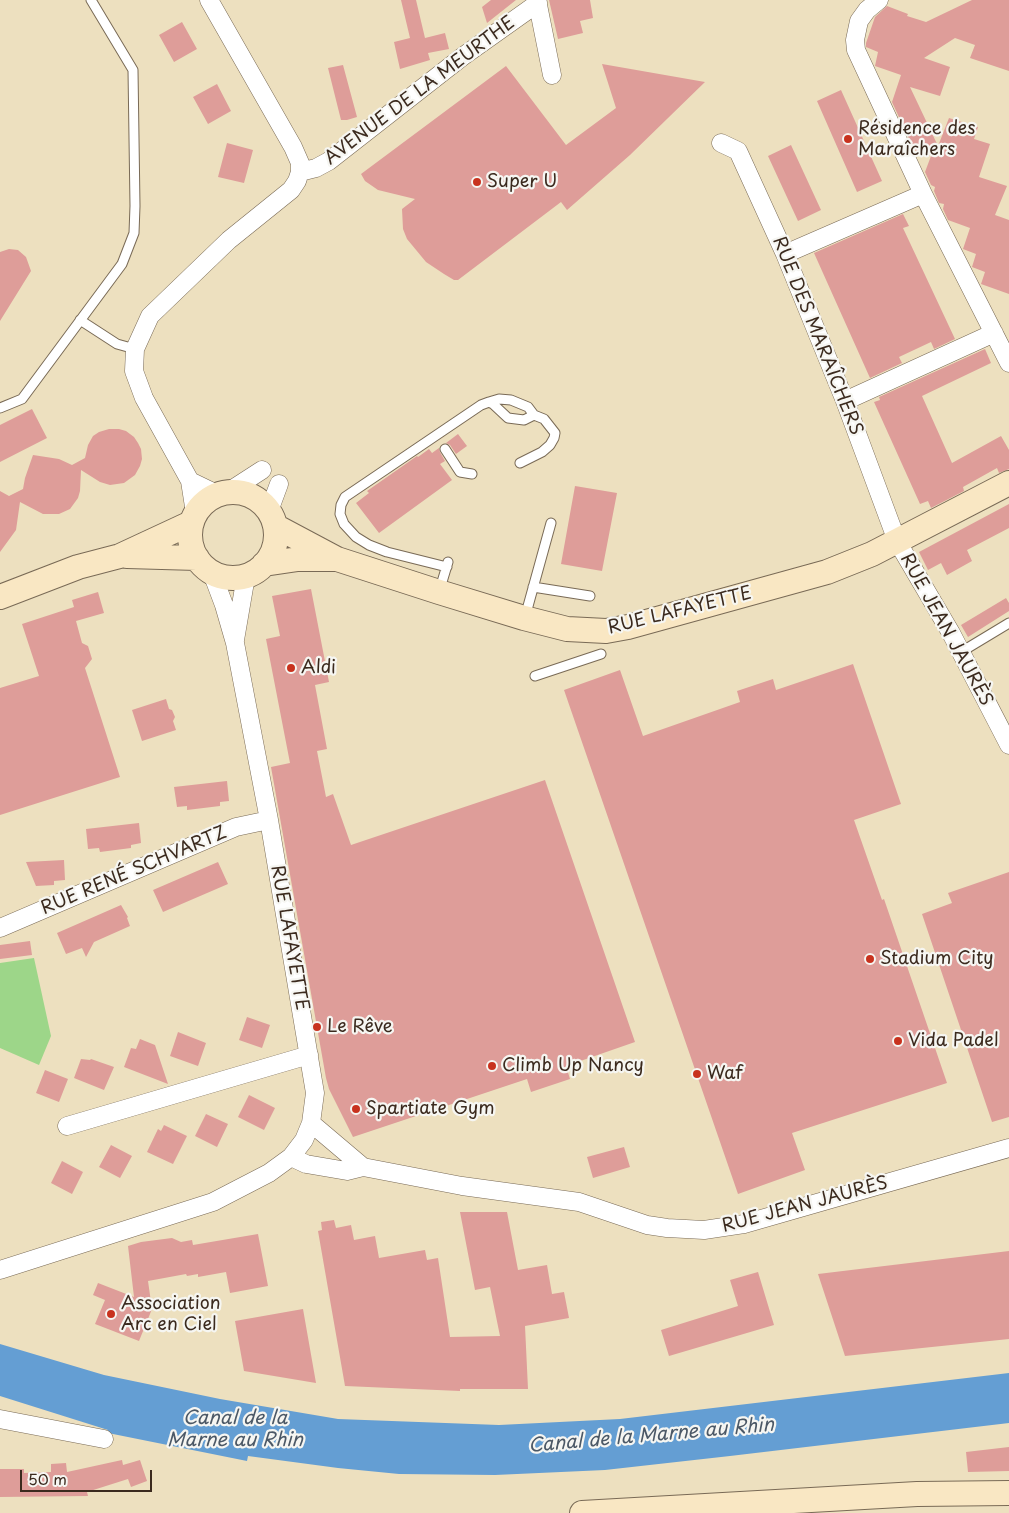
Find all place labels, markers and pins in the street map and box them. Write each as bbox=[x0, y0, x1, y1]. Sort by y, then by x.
place label: Résidence des Maraîchers bbox=[858, 118, 976, 160]
marker: Résidence des Maraîchers bbox=[842, 133, 854, 145]
place label: Super U bbox=[487, 171, 557, 193]
marker: Super U bbox=[471, 176, 483, 188]
place label: Aldi bbox=[301, 657, 336, 679]
marker: Aldi bbox=[285, 662, 297, 674]
place label: Stadium City bbox=[880, 948, 994, 970]
marker: Stadium City bbox=[864, 953, 876, 965]
place label: Le Rêve bbox=[327, 1016, 393, 1038]
marker: Le Rêve bbox=[311, 1021, 323, 1033]
place label: Vida Padel bbox=[908, 1030, 999, 1052]
marker: Vida Padel bbox=[892, 1035, 904, 1047]
place label: Climb Up Nancy bbox=[502, 1055, 644, 1077]
marker: Climb Up Nancy bbox=[486, 1060, 498, 1072]
place label: Waf bbox=[707, 1063, 743, 1085]
marker: Waf bbox=[691, 1068, 703, 1080]
place label: Spartiate Gym bbox=[366, 1098, 495, 1120]
marker: Spartiate Gym bbox=[350, 1103, 362, 1115]
place label: Association Arc en Ciel bbox=[121, 1293, 221, 1336]
marker: Association Arc en Ciel bbox=[105, 1308, 117, 1320]

